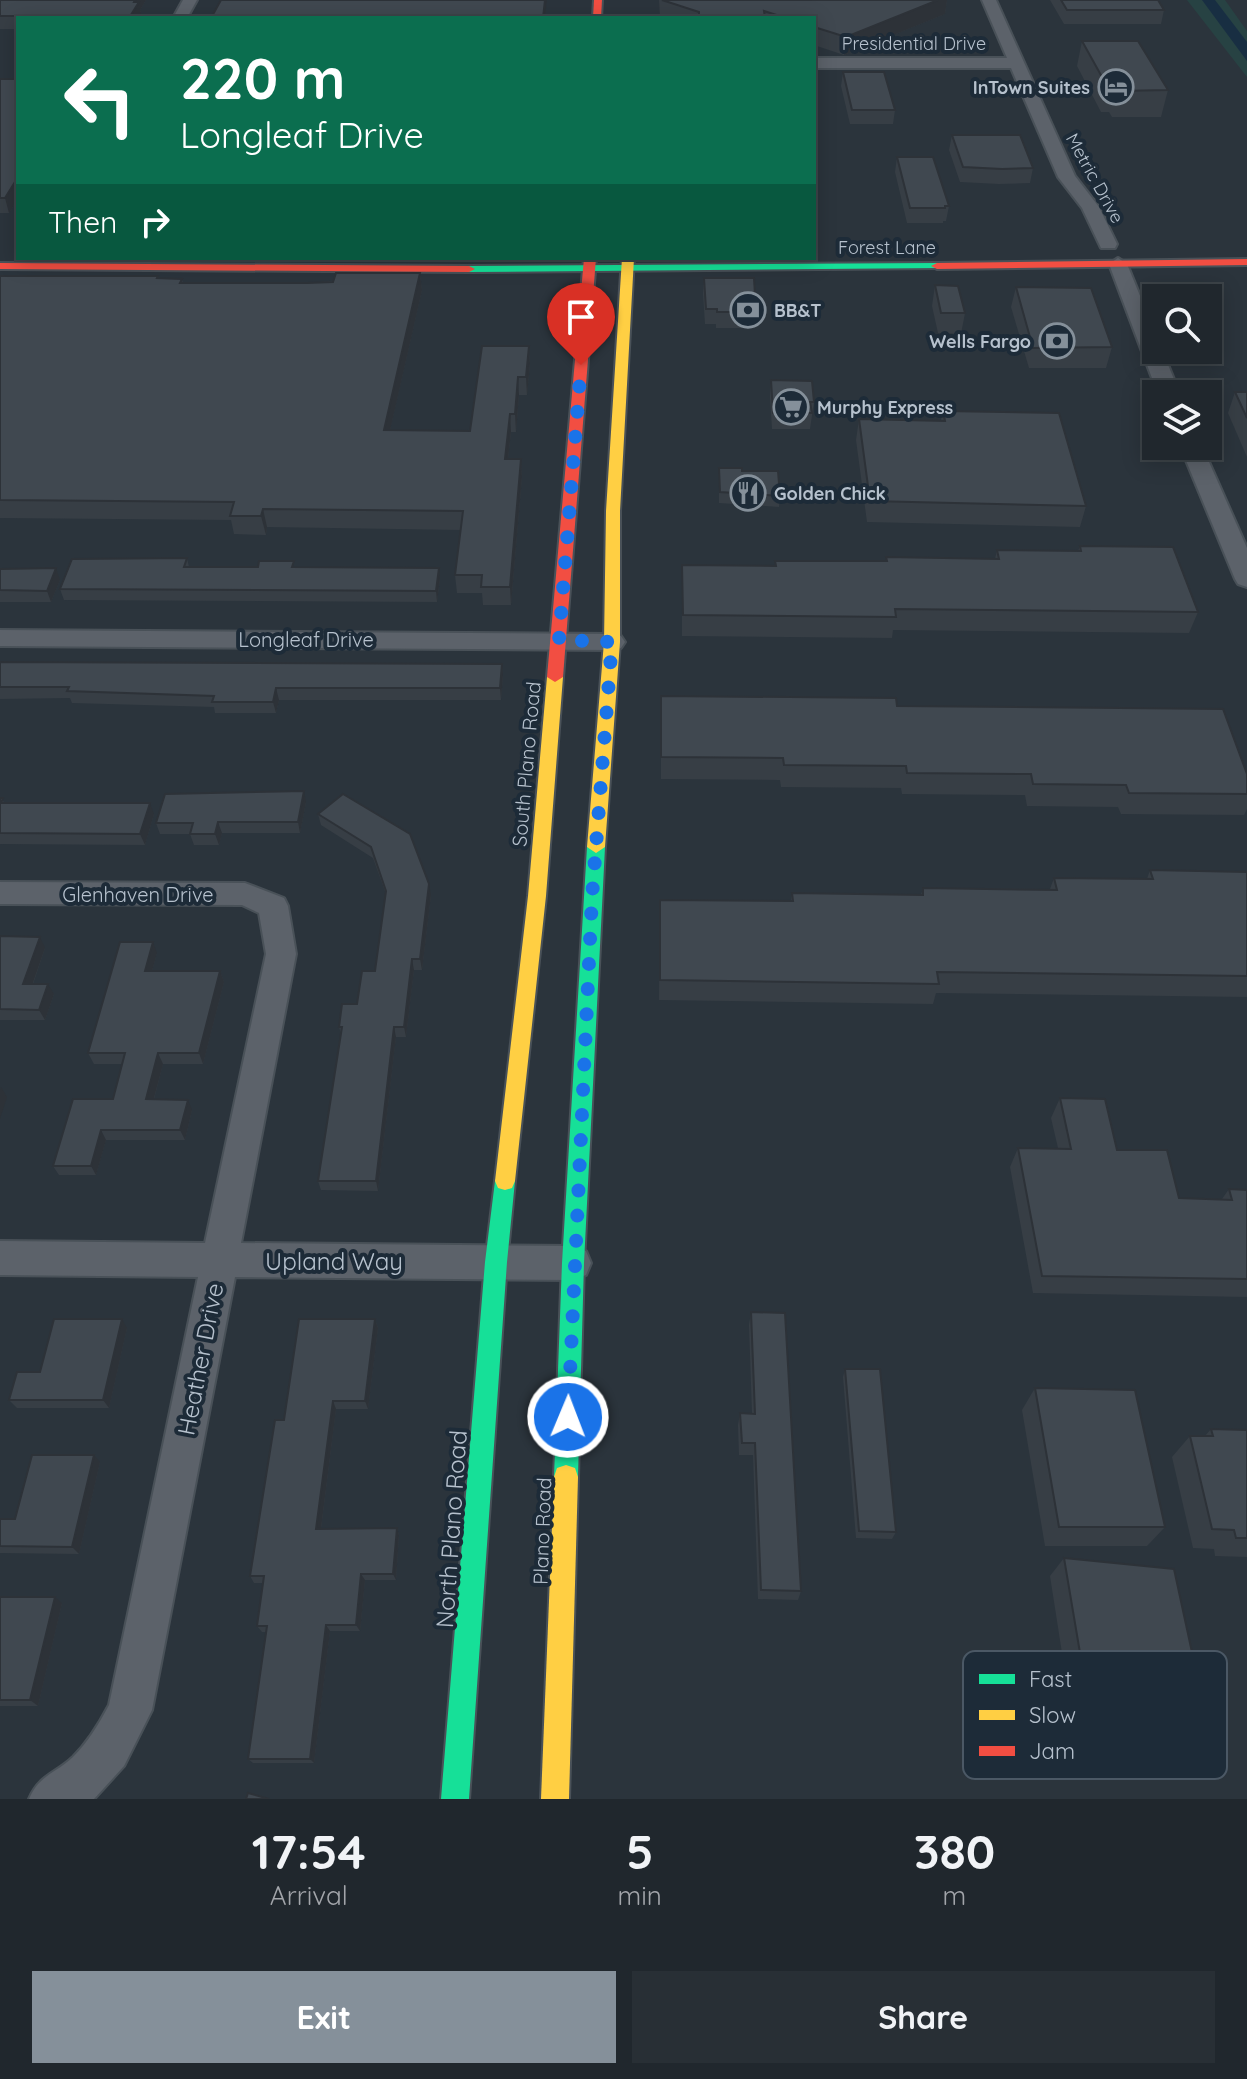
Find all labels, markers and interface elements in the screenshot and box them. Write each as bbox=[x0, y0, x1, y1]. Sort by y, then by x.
street label: Presidential Drive bbox=[842, 32, 986, 55]
text: 220 m bbox=[180, 43, 345, 113]
icon: left bbox=[48, 48, 152, 152]
hotel icon: InTown Suites bbox=[1097, 68, 1135, 106]
place label: InTown Suites bbox=[973, 76, 1090, 99]
text: Longleaf Drive bbox=[180, 112, 424, 157]
street label: Metric Drive bbox=[1061, 129, 1129, 227]
icon: right bbox=[133, 200, 177, 244]
text: Then bbox=[48, 203, 117, 241]
street label: Forest Lane bbox=[838, 236, 936, 259]
pin bbox=[547, 283, 615, 365]
map controls bbox=[1142, 284, 1222, 460]
button: search bbox=[1142, 284, 1222, 364]
bank icon: BB&T bbox=[729, 291, 767, 329]
icon: arrive bbox=[559, 295, 603, 339]
place label: BB&T bbox=[774, 299, 822, 322]
bank icon: Wells Fargo bbox=[1038, 322, 1076, 360]
place label: Wells Fargo bbox=[929, 330, 1031, 353]
button: layers bbox=[1142, 380, 1222, 460]
supermarket icon: Murphy Express bbox=[772, 388, 810, 426]
place label: Murphy Express bbox=[817, 396, 954, 419]
restaurant icon: Golden Chick bbox=[729, 474, 767, 512]
place label: Golden Chick bbox=[774, 482, 886, 505]
street label: Longleaf Drive bbox=[238, 627, 374, 652]
street label: South Plano Road bbox=[506, 680, 546, 848]
street label: Glenhaven Drive bbox=[62, 882, 214, 907]
street label: Upland Way bbox=[265, 1246, 403, 1276]
street label: Heather Drive bbox=[171, 1280, 229, 1438]
position arrow bbox=[526, 1375, 610, 1459]
street label: North Plano Road bbox=[429, 1429, 473, 1629]
street label: Plano Road bbox=[528, 1477, 556, 1585]
legend bbox=[963, 1651, 1227, 1779]
text: Fast bbox=[1029, 1665, 1072, 1693]
text: Slow bbox=[1029, 1701, 1076, 1729]
text: Jam bbox=[1029, 1737, 1075, 1765]
text: 17:54 bbox=[252, 1821, 366, 1881]
text: 5 bbox=[626, 1821, 654, 1881]
text: 380 bbox=[914, 1821, 995, 1881]
text: Arrival bbox=[270, 1879, 348, 1912]
text: min bbox=[618, 1879, 662, 1912]
text: m bbox=[943, 1879, 966, 1912]
button: Exit bbox=[32, 1971, 616, 2063]
button: Share bbox=[632, 1971, 1215, 2063]

